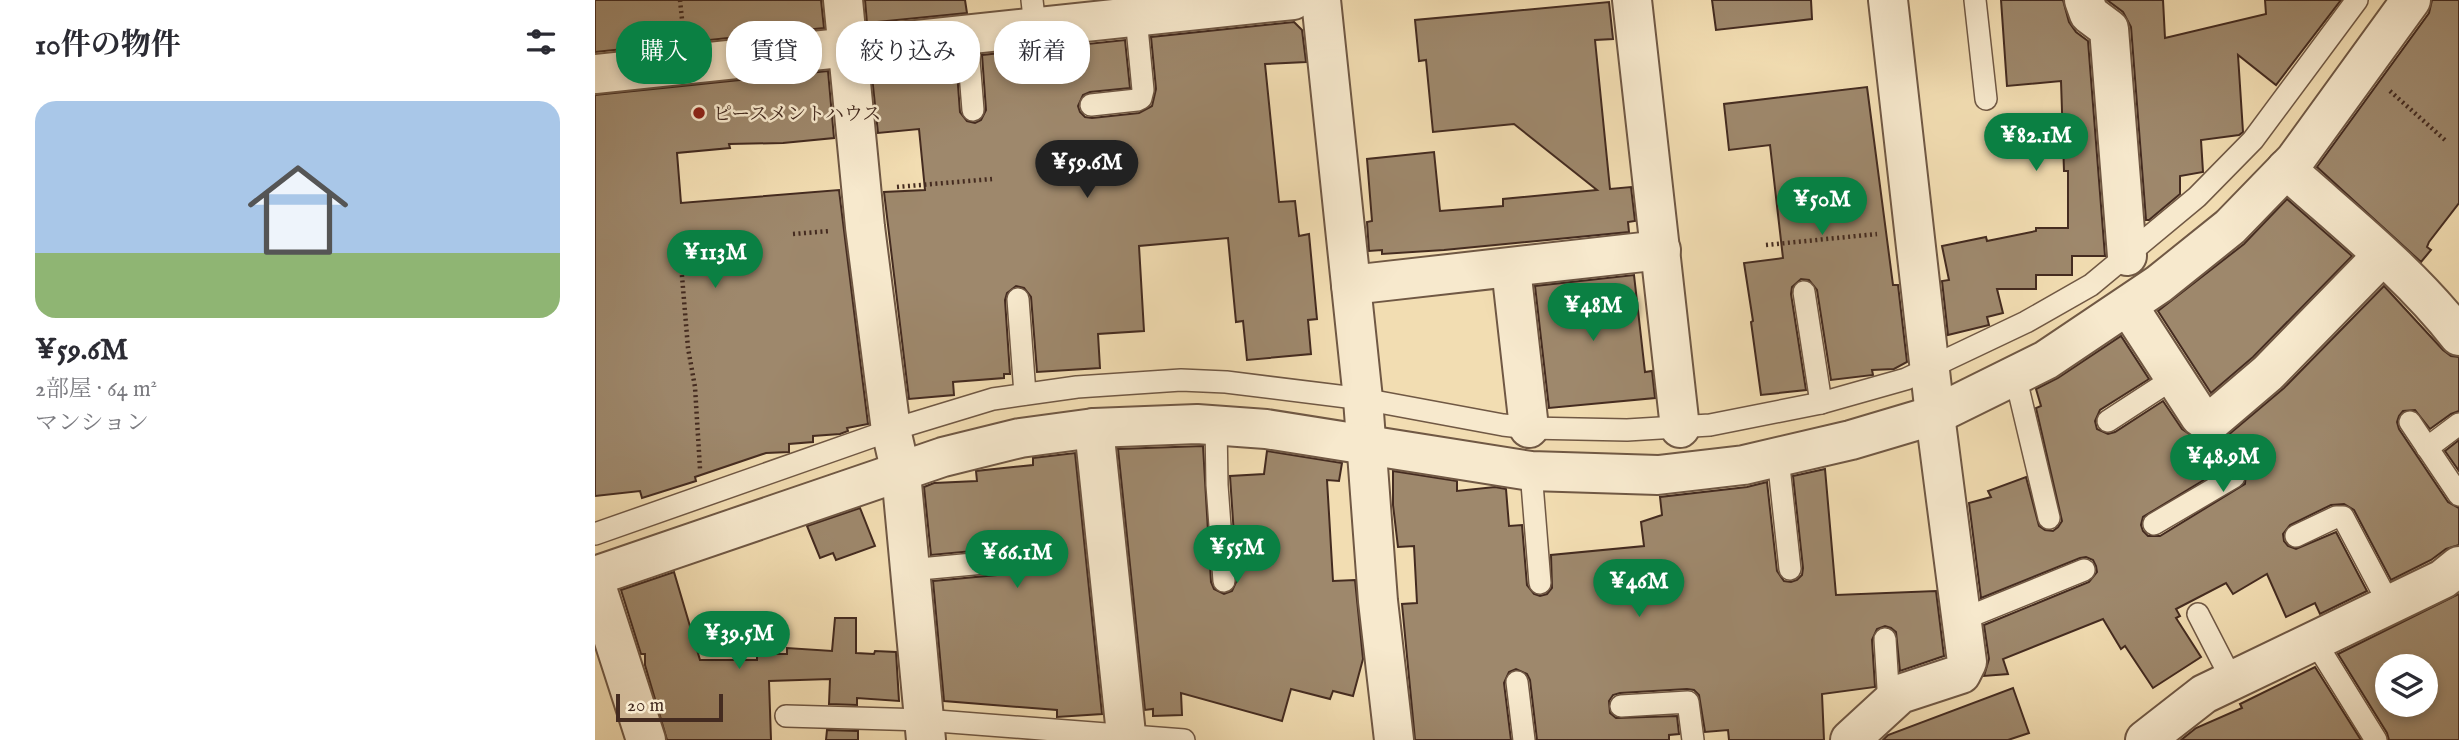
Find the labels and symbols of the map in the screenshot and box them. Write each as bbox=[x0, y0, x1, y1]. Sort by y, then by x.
place label: ピースメントハウス bbox=[713, 103, 881, 127]
marker: ピースメントハウス bbox=[691, 105, 707, 121]
pin: ¥82.1M bbox=[1979, 114, 2093, 173]
pin: ¥59.6M bbox=[1030, 140, 1144, 200]
pin: ¥50M bbox=[1781, 177, 1863, 237]
pin: ¥113M bbox=[666, 230, 764, 290]
pin: ¥48M bbox=[1552, 284, 1634, 343]
pin: ¥48.9M bbox=[2166, 434, 2280, 494]
pin: ¥55M bbox=[1196, 526, 1278, 585]
pin: ¥66.1M bbox=[960, 530, 1074, 590]
pin: ¥46M bbox=[1598, 560, 1680, 619]
pin: ¥39.5M bbox=[682, 612, 796, 671]
scale bar bbox=[616, 691, 723, 723]

